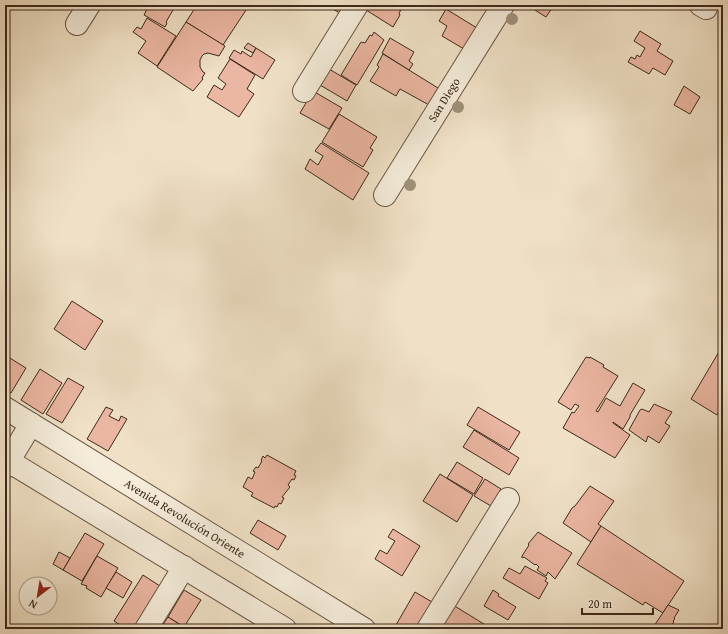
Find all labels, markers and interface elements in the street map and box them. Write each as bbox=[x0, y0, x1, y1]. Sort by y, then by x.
street label: San Diego bbox=[423, 74, 464, 125]
street label: Avenida Revolución Oriente bbox=[121, 474, 249, 562]
north arrow bbox=[18, 576, 58, 616]
scale bar bbox=[582, 590, 653, 616]
text: N bbox=[25, 595, 40, 613]
text: 20 m bbox=[588, 595, 612, 612]

